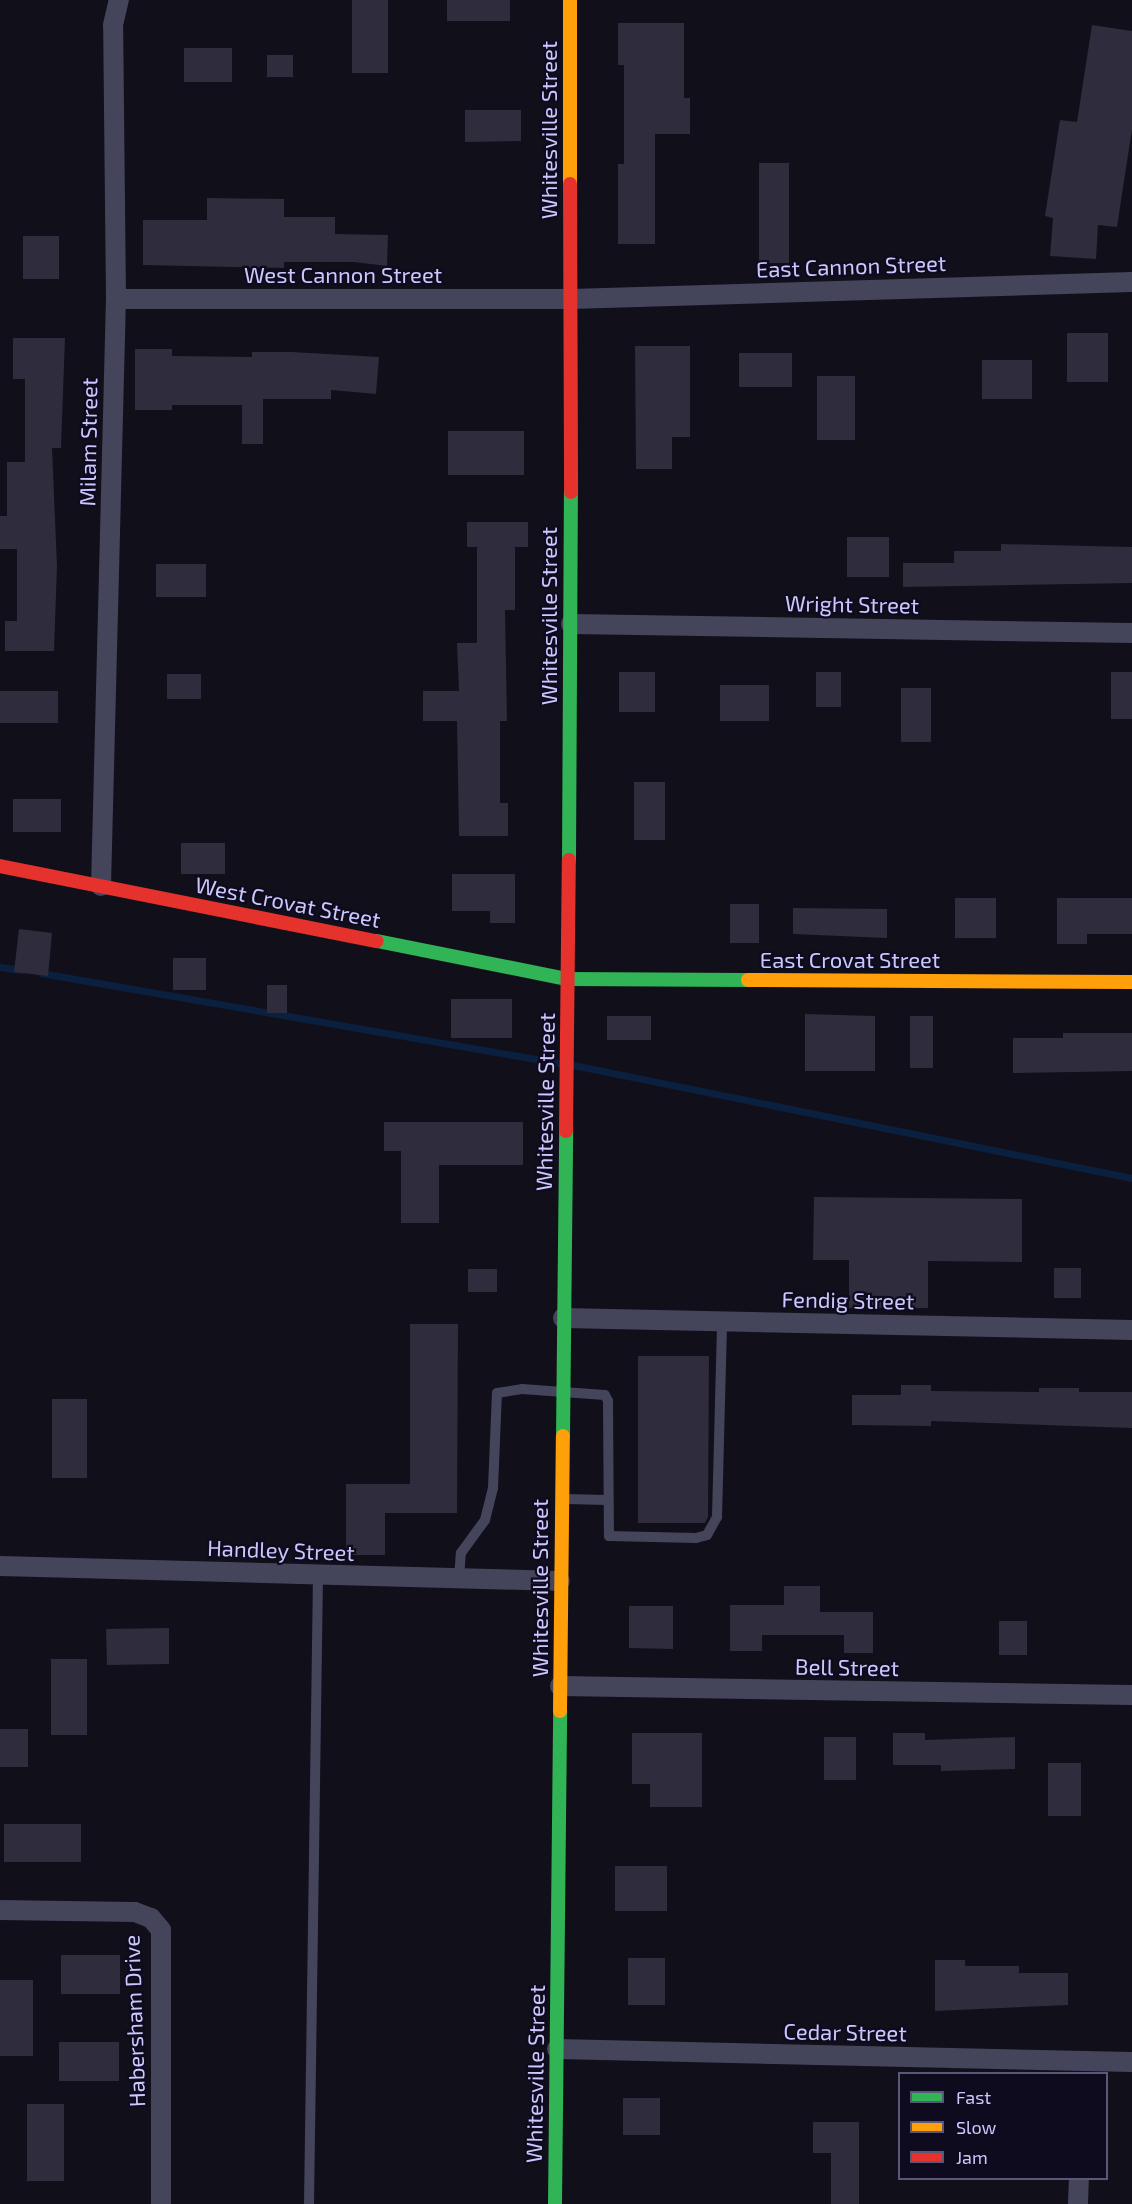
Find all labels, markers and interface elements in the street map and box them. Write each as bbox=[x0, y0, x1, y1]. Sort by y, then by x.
street label: Whitesville Street bbox=[536, 41, 562, 219]
street label: East Cannon Street bbox=[755, 249, 947, 283]
street label: West Cannon Street bbox=[244, 262, 442, 288]
street label: Milam Street bbox=[74, 377, 102, 507]
street label: Whitesville Street bbox=[536, 527, 562, 705]
street label: Wright Street bbox=[785, 590, 919, 618]
street label: West Crovat Street bbox=[193, 871, 383, 933]
street label: East Crovat Street bbox=[760, 947, 940, 973]
street label: Whitesville Street bbox=[530, 1013, 560, 1191]
street label: Fendig Street bbox=[782, 1286, 914, 1314]
street label: Whitesville Street bbox=[527, 1499, 553, 1677]
street label: Handley Street bbox=[207, 1534, 355, 1566]
street label: Bell Street bbox=[794, 1653, 900, 1681]
street label: Habersham Drive bbox=[118, 1934, 150, 2108]
street label: Whitesville Street bbox=[520, 1985, 550, 2163]
street label: Cedar Street bbox=[783, 2018, 907, 2046]
legend bbox=[898, 2072, 1108, 2180]
text: Fast bbox=[956, 2086, 991, 2108]
text: Slow bbox=[956, 2116, 996, 2138]
text: Jam bbox=[956, 2146, 988, 2168]

